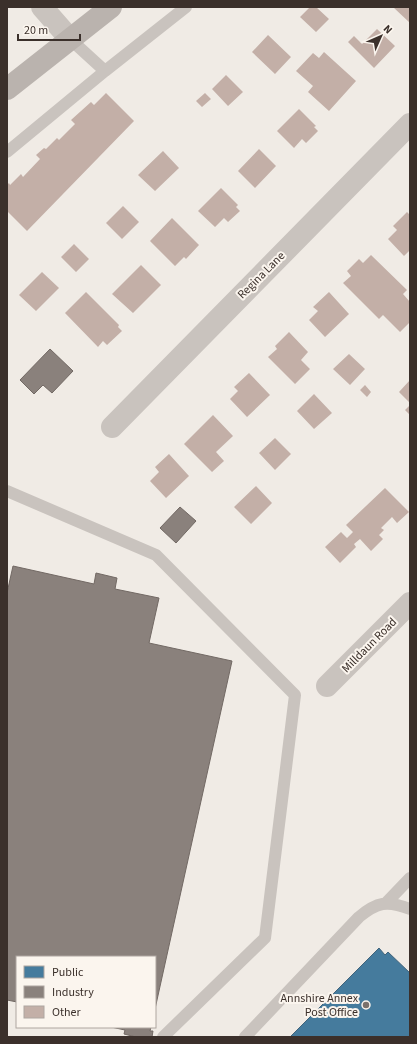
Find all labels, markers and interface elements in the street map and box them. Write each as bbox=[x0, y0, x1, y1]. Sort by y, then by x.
scale bar bbox=[18, 16, 80, 42]
north arrow bbox=[361, 16, 401, 56]
text: N bbox=[380, 21, 396, 37]
text: 20 m bbox=[24, 22, 48, 39]
street label: Regina Lane bbox=[234, 248, 289, 303]
street label: Milldaun Road bbox=[338, 614, 401, 677]
legend bbox=[16, 956, 156, 1028]
text: Public bbox=[52, 964, 84, 981]
text: Industry bbox=[52, 984, 94, 1001]
place label: Annshire Annex Post Office bbox=[281, 990, 359, 1021]
marker: Annshire Annex Post Office bbox=[361, 1000, 371, 1010]
text: Other bbox=[52, 1004, 82, 1021]

